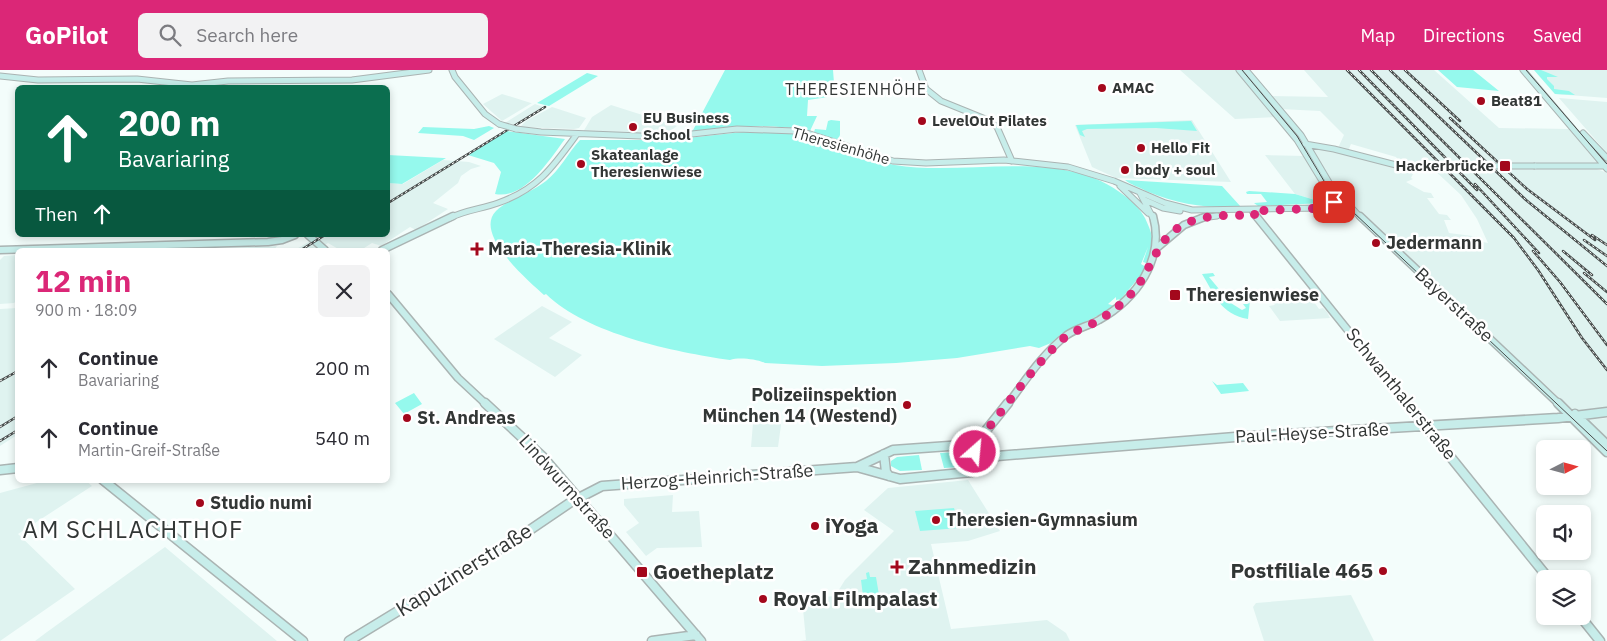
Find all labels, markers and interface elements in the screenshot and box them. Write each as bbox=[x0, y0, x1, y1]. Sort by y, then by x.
search box bbox=[138, 13, 488, 58]
text: GoPilot bbox=[25, 19, 108, 51]
icon: search bbox=[156, 21, 184, 49]
text: Search here bbox=[196, 23, 298, 47]
text: Map bbox=[1360, 24, 1395, 47]
text: Directions bbox=[1423, 24, 1505, 47]
text: Saved bbox=[1533, 24, 1582, 47]
place label: AMAC bbox=[1112, 78, 1154, 97]
district label: THERESIENHÖHE bbox=[785, 79, 927, 99]
marker: AMAC bbox=[1096, 82, 1108, 94]
place label: Beat81 bbox=[1491, 91, 1542, 110]
marker: Beat81 bbox=[1475, 95, 1487, 107]
text: 200 m bbox=[118, 100, 221, 146]
icon: ahead bbox=[35, 105, 100, 170]
place label: EU Business School bbox=[643, 108, 730, 144]
place label: LevelOut Pilates bbox=[932, 111, 1047, 130]
marker: LevelOut Pilates bbox=[916, 115, 928, 127]
marker: EU Business School bbox=[627, 121, 639, 133]
street label: Theresienhöhe bbox=[790, 123, 892, 169]
place label: Hello Fit bbox=[1151, 138, 1210, 157]
marker: Hello Fit bbox=[1135, 142, 1147, 154]
text: Bavariaring bbox=[118, 144, 229, 173]
place label: Skateanlage Theresienwiese bbox=[591, 145, 702, 181]
place label: Hackerbrücke bbox=[1396, 156, 1494, 175]
marker: Skateanlage Theresienwiese bbox=[575, 158, 587, 170]
marker: Hackerbrücke bbox=[1498, 159, 1512, 173]
place label: body + soul bbox=[1135, 160, 1216, 179]
marker: body + soul bbox=[1119, 164, 1131, 176]
pin bbox=[1313, 181, 1355, 223]
icon: arrive bbox=[1320, 188, 1348, 216]
icon: ahead bbox=[88, 200, 116, 228]
text: Then bbox=[35, 202, 78, 226]
place label: Jedermann bbox=[1386, 231, 1482, 254]
place label: Maria-Theresia-Klinik bbox=[488, 237, 672, 260]
marker: Jedermann bbox=[1370, 237, 1382, 249]
marker: Maria-Theresia-Klinik bbox=[470, 242, 484, 256]
text: 12 min bbox=[35, 261, 131, 300]
street label: Bayerstraße bbox=[1410, 262, 1499, 347]
button: close bbox=[318, 265, 370, 317]
place label: Theresienwiese bbox=[1186, 283, 1319, 306]
marker: Theresienwiese bbox=[1168, 288, 1182, 302]
text: 900 m · 18:09 bbox=[35, 300, 137, 320]
street label: Schwanthalerstraße bbox=[1341, 323, 1462, 464]
text: Continue bbox=[78, 346, 158, 370]
icon: ahead bbox=[35, 354, 63, 382]
text: 200 m bbox=[315, 356, 370, 380]
text: Bavariaring bbox=[78, 370, 159, 390]
place label: Polizeiinspektion München 14 (Westend) bbox=[703, 383, 897, 427]
marker: Polizeiinspektion München 14 (Westend) bbox=[901, 399, 913, 411]
place label: St. Andreas bbox=[417, 406, 515, 429]
marker: St. Andreas bbox=[401, 412, 413, 424]
text: Continue bbox=[78, 416, 158, 440]
street label: Paul-Heyse-Straße bbox=[1235, 417, 1390, 448]
icon: ahead bbox=[35, 424, 63, 452]
position arrow bbox=[948, 425, 1000, 477]
text: 540 m bbox=[315, 426, 370, 450]
street label: Lindwurmstraße bbox=[514, 430, 621, 544]
text: Martin-Greif-Straße bbox=[78, 440, 220, 460]
north arrow bbox=[1536, 440, 1591, 495]
map controls bbox=[1536, 440, 1591, 625]
street label: Herzog-Heinrich-Straße bbox=[620, 458, 814, 495]
place label: Studio numi bbox=[210, 491, 312, 514]
marker: Studio numi bbox=[194, 497, 206, 509]
button: sound bbox=[1536, 505, 1591, 560]
place label: Theresien-Gymnasium bbox=[946, 508, 1138, 531]
place label: iYoga bbox=[825, 511, 879, 539]
district label: AM SCHLACHTHOF bbox=[23, 513, 243, 545]
marker: Theresien-Gymnasium bbox=[930, 514, 942, 526]
street label: Kapuzinerstraße bbox=[390, 516, 537, 622]
marker: iYoga bbox=[809, 520, 821, 532]
place label: Zahnmedizin bbox=[908, 552, 1036, 580]
place label: Postfiliale 465 bbox=[1231, 556, 1373, 584]
place label: Goetheplatz bbox=[653, 557, 774, 585]
marker: Zahnmedizin bbox=[890, 560, 904, 574]
marker: Goetheplatz bbox=[635, 565, 649, 579]
marker: Postfiliale 465 bbox=[1377, 565, 1389, 577]
button: layers bbox=[1536, 570, 1591, 625]
place label: Royal Filmpalast bbox=[773, 584, 938, 612]
marker: Royal Filmpalast bbox=[757, 593, 769, 605]

